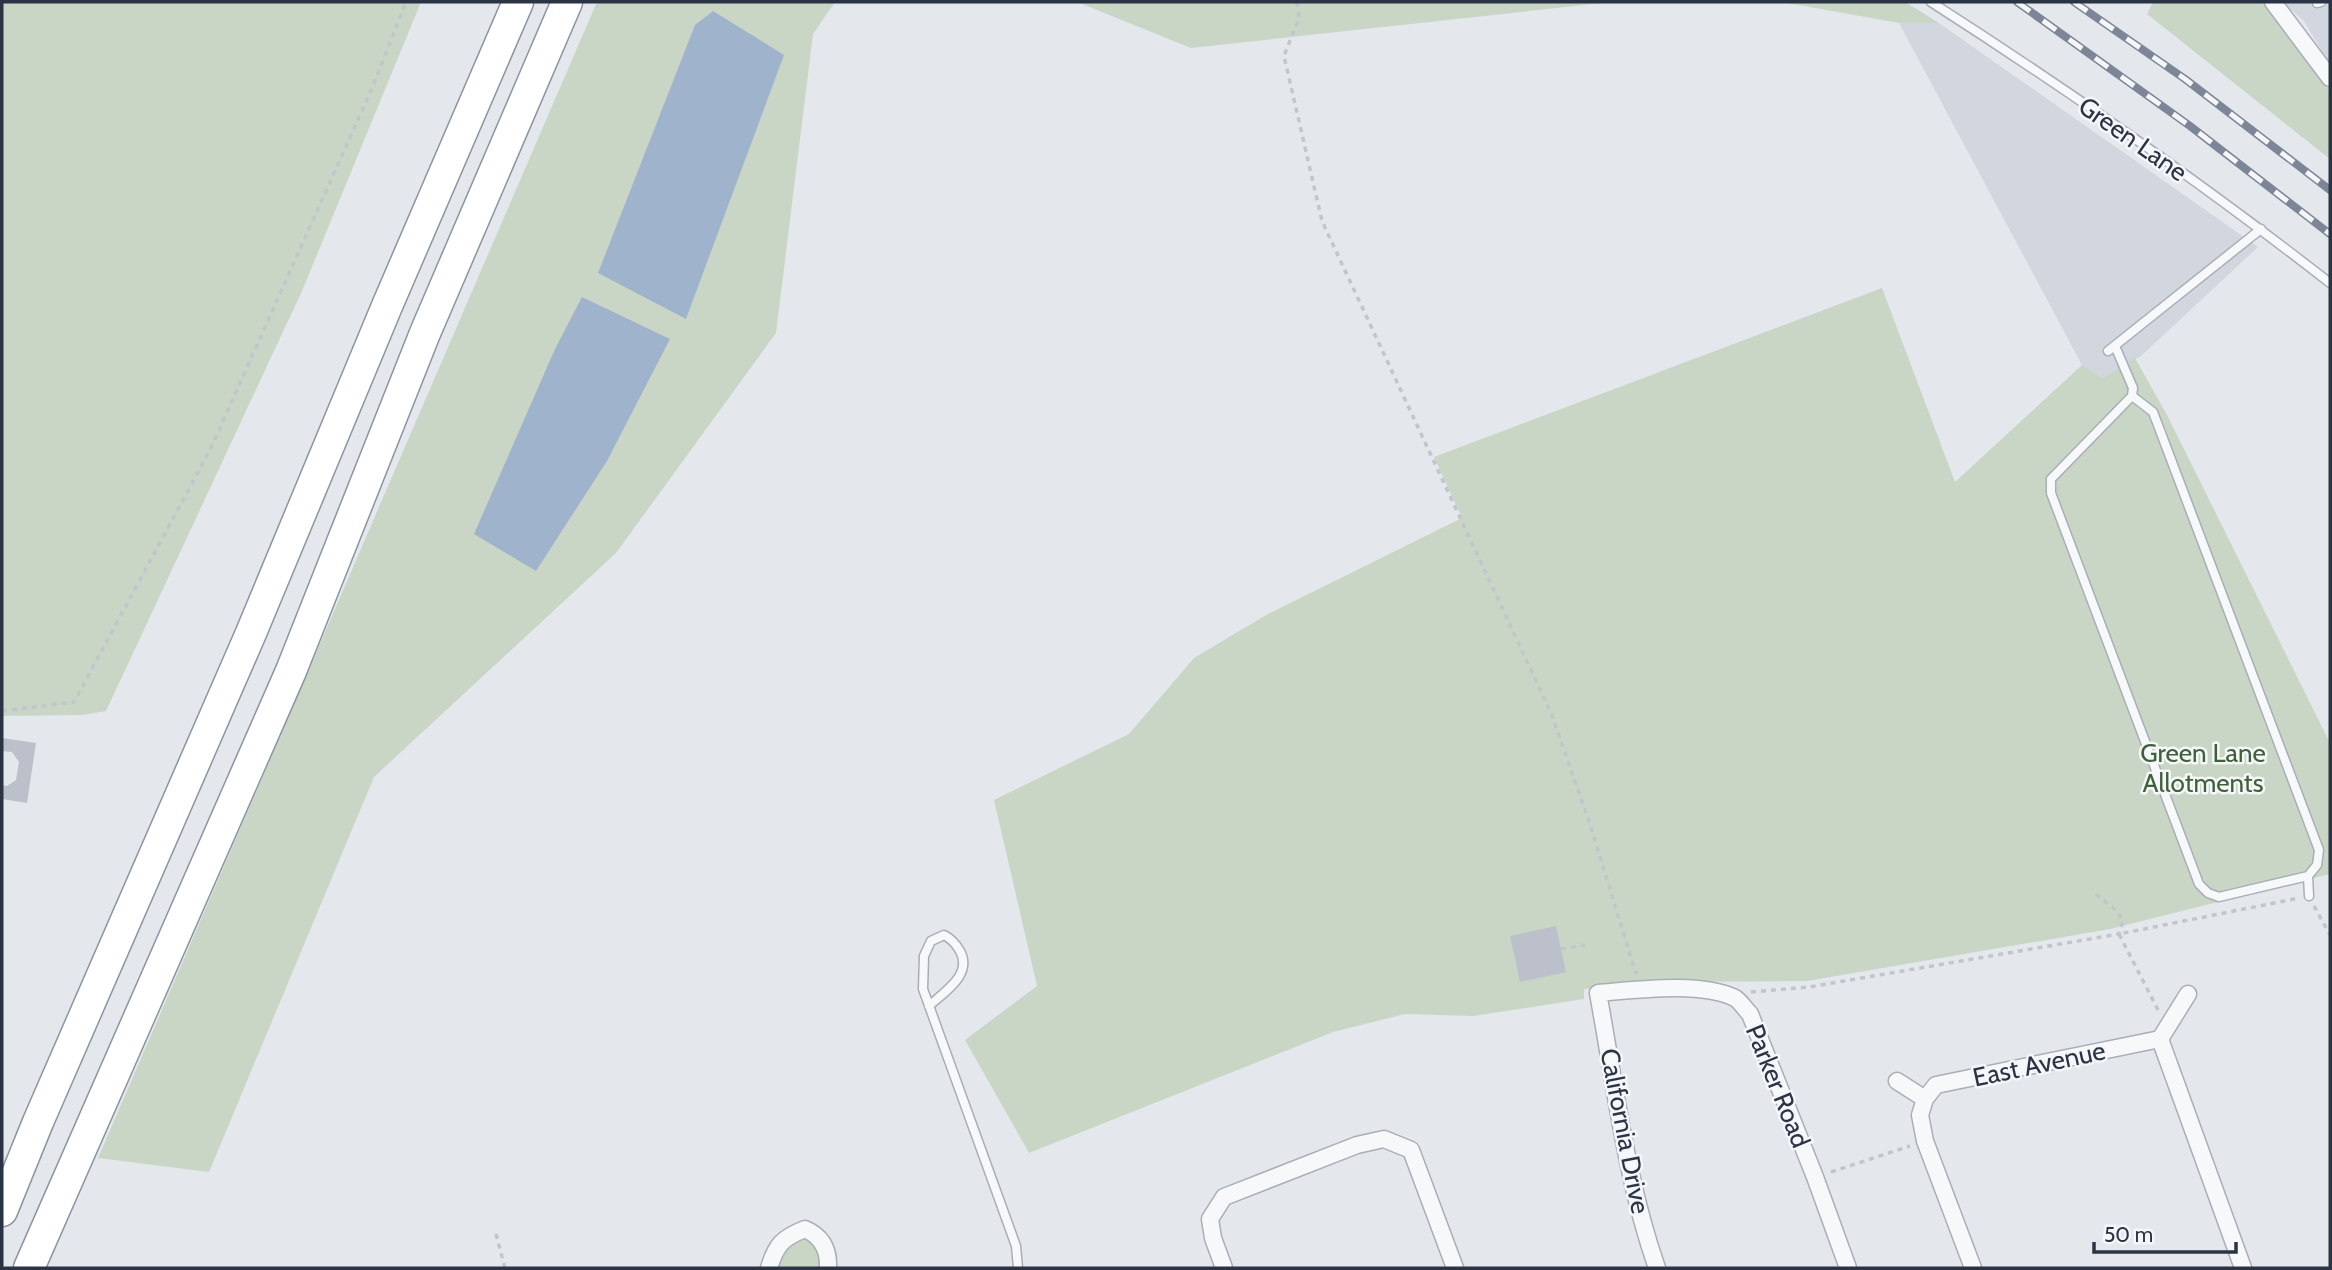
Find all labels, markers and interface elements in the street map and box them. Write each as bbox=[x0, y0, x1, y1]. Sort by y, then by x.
street label: Green Lane bbox=[2072, 90, 2194, 188]
park label: Green Lane Allotments bbox=[2140, 737, 2266, 799]
street label: Parker Road bbox=[1739, 1020, 1817, 1152]
street label: East Avenue bbox=[1970, 1034, 2108, 1094]
street label: California Drive bbox=[1593, 1046, 1657, 1216]
scale bar bbox=[2094, 1210, 2236, 1254]
text: 50 m bbox=[2104, 1222, 2153, 1247]

